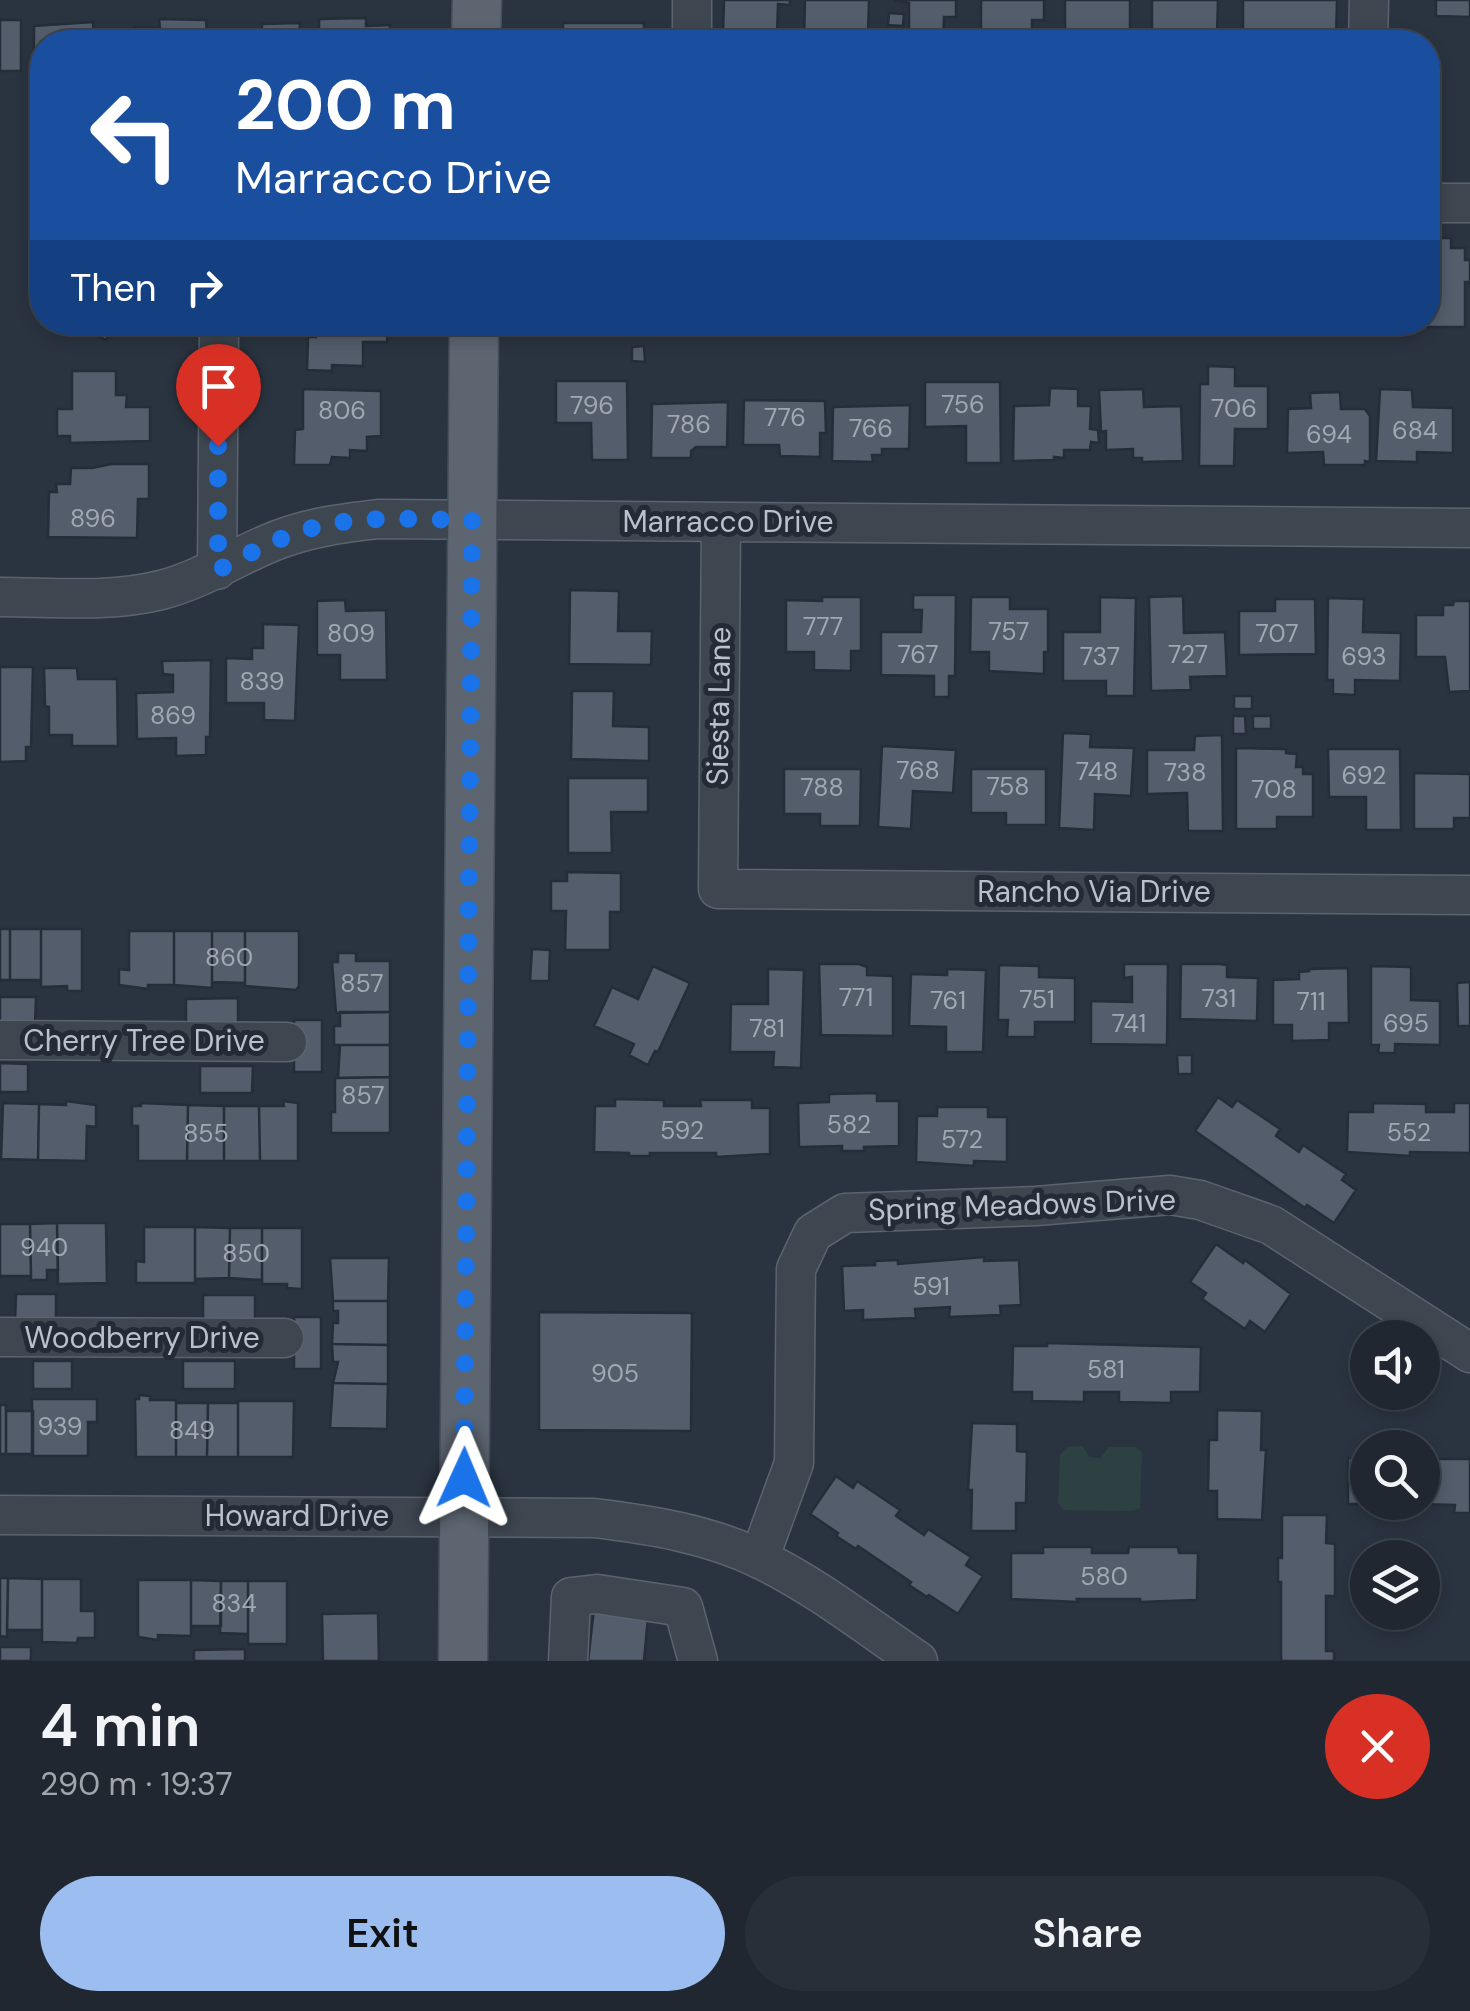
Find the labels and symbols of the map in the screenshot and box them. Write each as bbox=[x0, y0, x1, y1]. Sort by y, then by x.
pin bbox=[176, 344, 261, 447]
house number: 756 bbox=[941, 388, 985, 421]
house number: 796 bbox=[570, 389, 614, 422]
house number: 706 bbox=[1211, 392, 1257, 425]
house number: 806 bbox=[318, 394, 366, 427]
house number: 776 bbox=[764, 401, 806, 434]
house number: 786 bbox=[667, 408, 711, 441]
house number: 766 bbox=[849, 412, 893, 445]
house number: 684 bbox=[1392, 414, 1438, 447]
house number: 694 bbox=[1306, 418, 1352, 451]
house number: 896 bbox=[70, 502, 116, 535]
street label: Marracco Drive bbox=[622, 502, 834, 541]
house number: 777 bbox=[803, 610, 843, 643]
house number: 757 bbox=[989, 615, 1029, 648]
house number: 809 bbox=[327, 617, 375, 650]
house number: 707 bbox=[1255, 617, 1299, 650]
street label: Siesta Lane bbox=[698, 626, 739, 786]
house number: 767 bbox=[897, 638, 939, 671]
house number: 727 bbox=[1168, 638, 1208, 671]
house number: 737 bbox=[1080, 640, 1120, 673]
house number: 693 bbox=[1341, 640, 1387, 673]
house number: 839 bbox=[240, 665, 284, 698]
house number: 869 bbox=[150, 699, 196, 732]
house number: 768 bbox=[896, 754, 940, 787]
house number: 748 bbox=[1076, 755, 1118, 788]
house number: 738 bbox=[1164, 756, 1206, 789]
house number: 692 bbox=[1342, 759, 1386, 792]
house number: 758 bbox=[986, 770, 1030, 803]
house number: 788 bbox=[800, 771, 844, 804]
house number: 708 bbox=[1251, 773, 1297, 806]
street label: Rancho Via Drive bbox=[977, 872, 1211, 911]
house number: 860 bbox=[205, 941, 253, 974]
house number: 857 bbox=[340, 967, 384, 1000]
house number: 771 bbox=[839, 981, 873, 1014]
house number: 731 bbox=[1202, 982, 1236, 1015]
house number: 751 bbox=[1019, 983, 1055, 1016]
house number: 761 bbox=[930, 984, 966, 1017]
house number: 711 bbox=[1296, 985, 1326, 1018]
house number: 741 bbox=[1112, 1007, 1146, 1040]
house number: 695 bbox=[1383, 1007, 1429, 1040]
house number: 781 bbox=[749, 1012, 785, 1045]
street label: Cherry Tree Drive bbox=[23, 1021, 265, 1060]
house number: 857 bbox=[341, 1079, 385, 1112]
house number: 582 bbox=[827, 1108, 871, 1141]
house number: 592 bbox=[660, 1114, 704, 1147]
house number: 552 bbox=[1387, 1116, 1431, 1149]
house number: 855 bbox=[183, 1117, 229, 1150]
house number: 572 bbox=[941, 1123, 983, 1156]
street label: Spring Meadows Drive bbox=[867, 1180, 1177, 1229]
house number: 940 bbox=[20, 1231, 68, 1264]
house number: 850 bbox=[222, 1237, 270, 1270]
house number: 591 bbox=[912, 1270, 950, 1303]
street label: Woodberry Drive bbox=[24, 1318, 260, 1357]
house number: 581 bbox=[1087, 1353, 1125, 1386]
house number: 905 bbox=[591, 1357, 639, 1390]
house number: 939 bbox=[37, 1410, 83, 1443]
house number: 849 bbox=[169, 1414, 215, 1447]
position arrow bbox=[412, 1426, 516, 1530]
street label: Howard Drive bbox=[205, 1496, 389, 1535]
house number: 580 bbox=[1080, 1560, 1128, 1593]
house number: 834 bbox=[211, 1587, 257, 1620]

